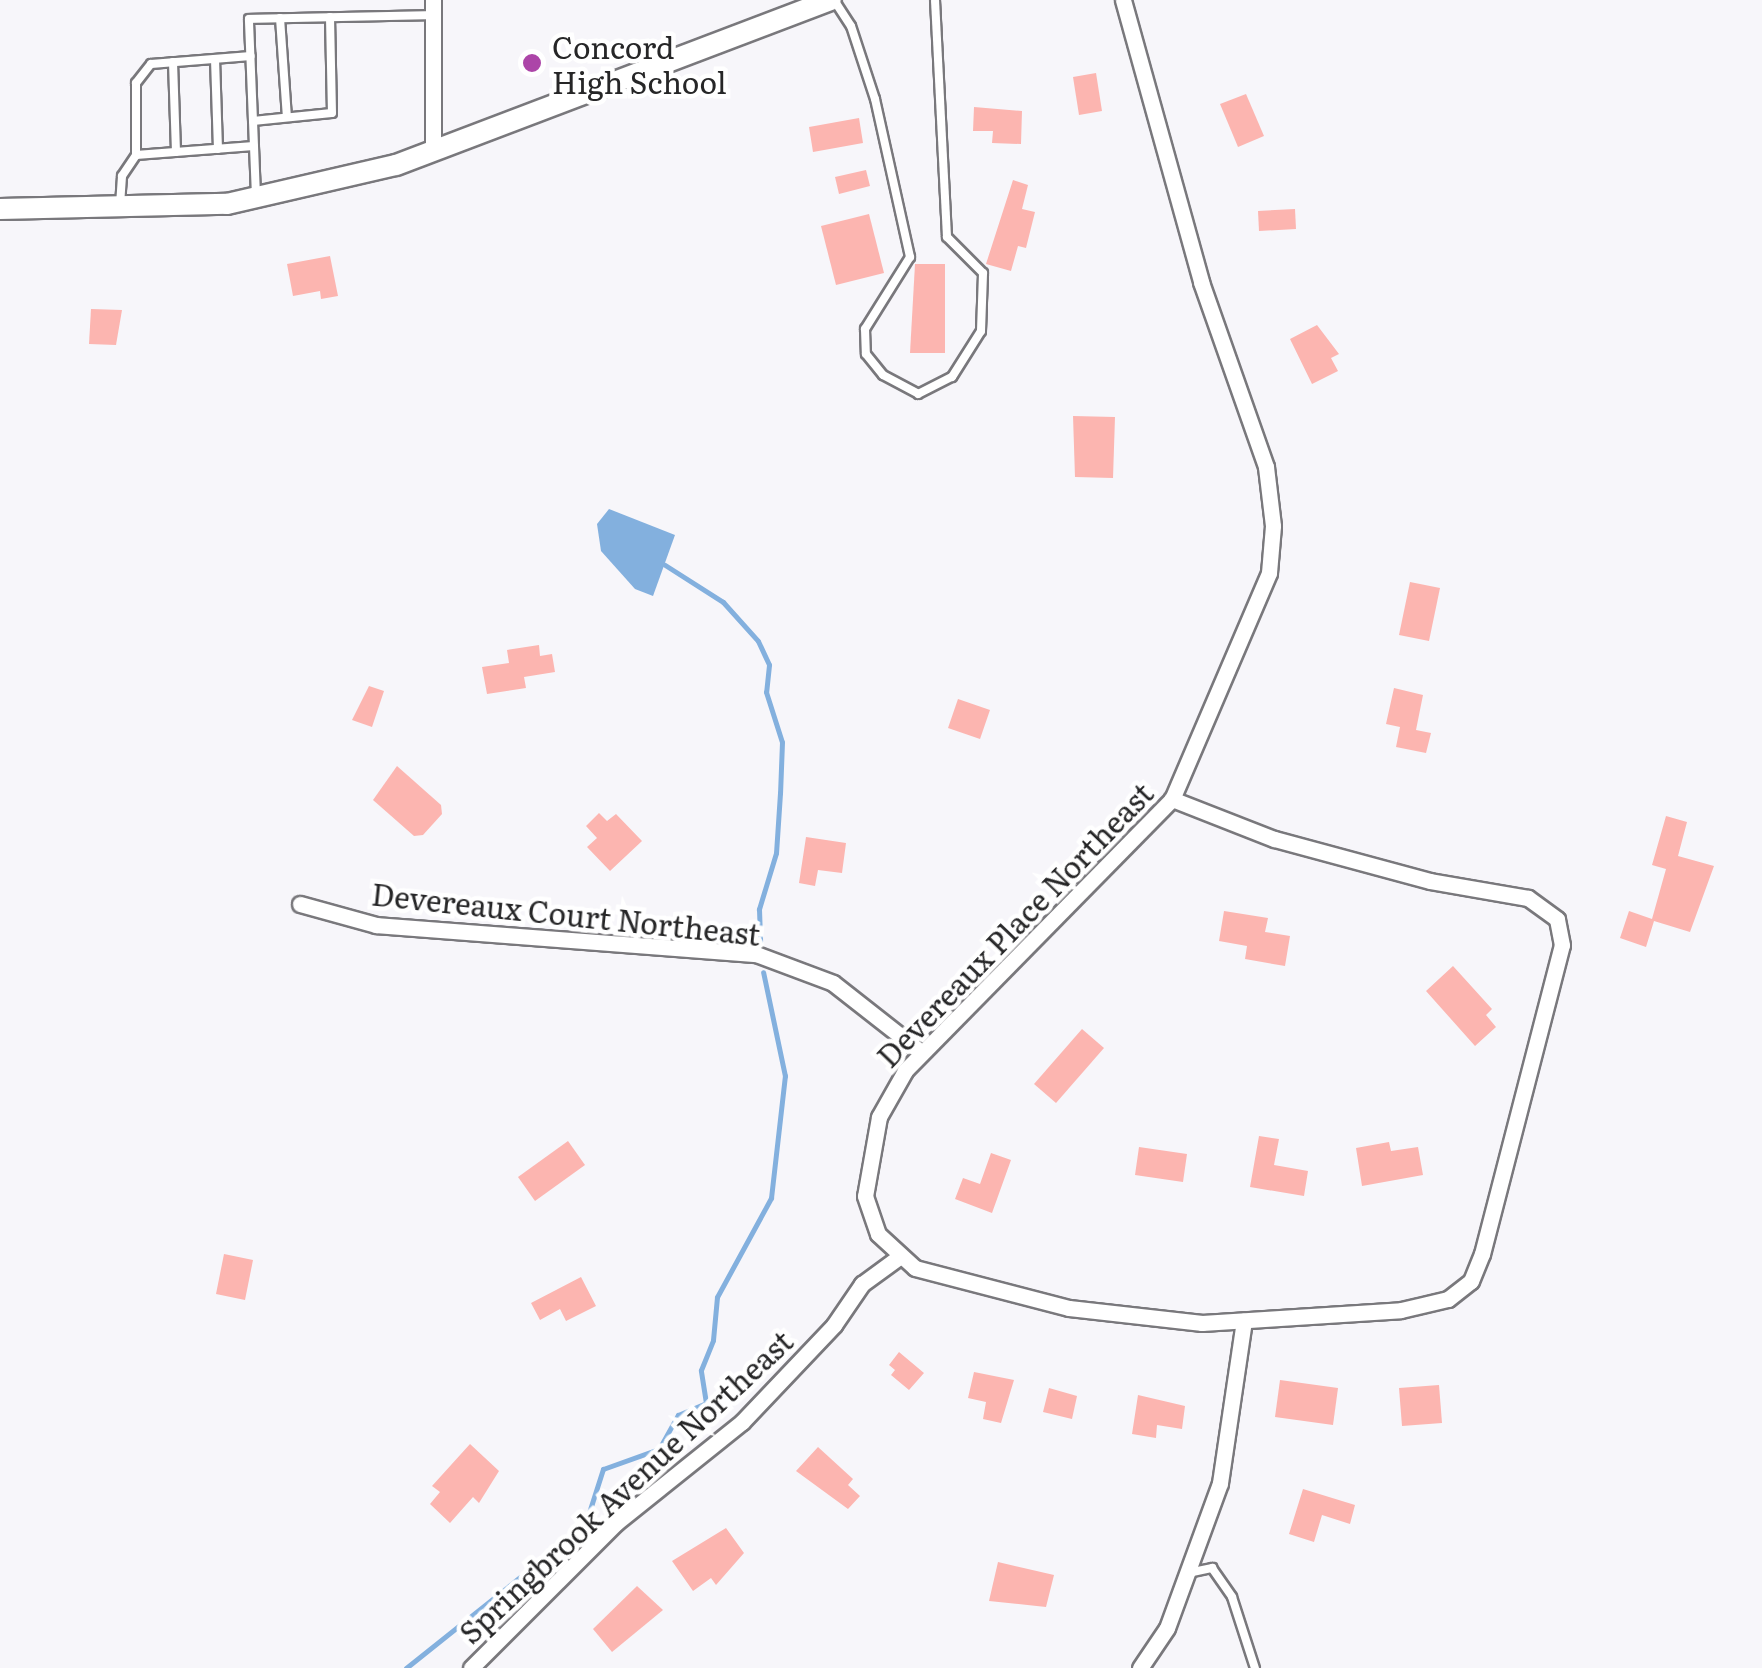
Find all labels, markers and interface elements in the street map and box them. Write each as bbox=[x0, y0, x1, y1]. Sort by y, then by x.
place label: Concord High School bbox=[552, 28, 727, 98]
marker: Concord High School bbox=[521, 52, 543, 74]
street label: Devereaux Place Northeast bbox=[869, 774, 1159, 1074]
street label: Devereaux Court Northeast bbox=[370, 875, 762, 951]
street label: Springbrook Avenue Northeast bbox=[451, 1322, 799, 1650]

